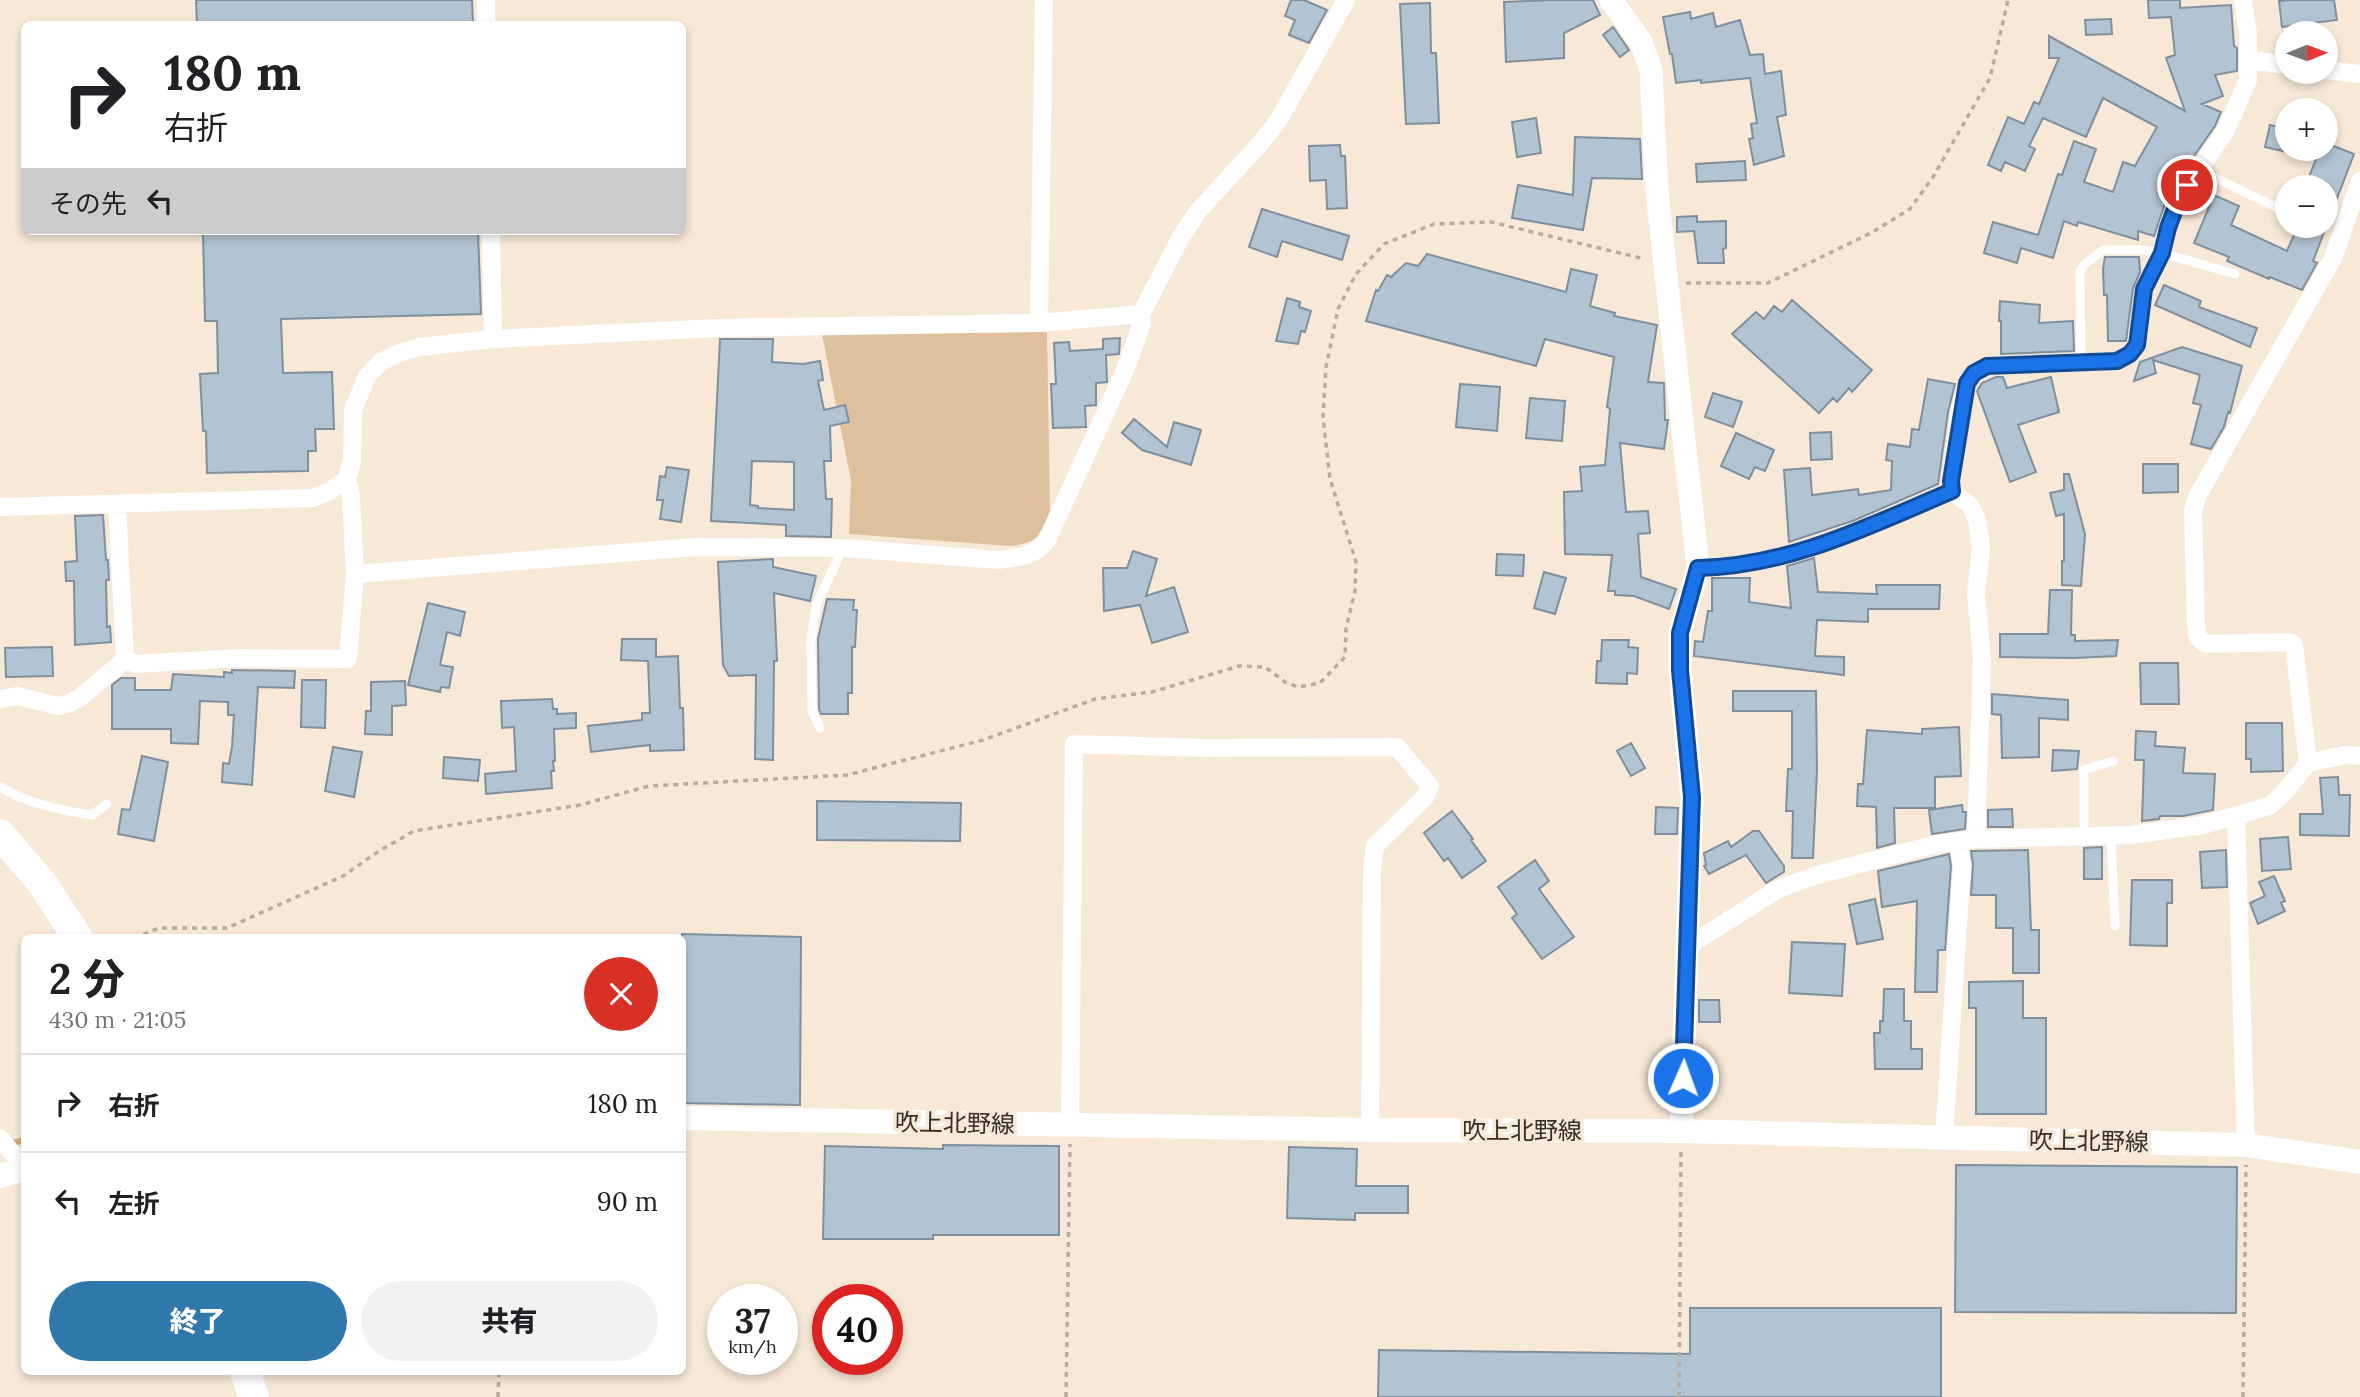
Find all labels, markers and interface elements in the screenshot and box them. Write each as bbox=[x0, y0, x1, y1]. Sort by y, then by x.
north arrow bbox=[2275, 21, 2338, 84]
map controls bbox=[2275, 21, 2338, 238]
text: 180 m bbox=[164, 41, 301, 103]
icon: right bbox=[49, 49, 140, 140]
button: + bbox=[2275, 98, 2338, 161]
text: 右折 bbox=[164, 107, 228, 148]
pin bbox=[2157, 155, 2217, 215]
icon: arrive bbox=[2168, 166, 2206, 204]
button: − bbox=[2275, 175, 2338, 238]
icon: left bbox=[141, 182, 179, 220]
text: その先 bbox=[49, 187, 127, 220]
text: 2 分 bbox=[49, 952, 124, 1006]
button: close bbox=[584, 957, 658, 1031]
text: 430 m · 21:05 bbox=[49, 1005, 186, 1034]
position arrow bbox=[1646, 1041, 1720, 1115]
icon: right bbox=[49, 1084, 87, 1122]
text: 180 m bbox=[588, 1087, 658, 1120]
text: 右折 bbox=[108, 1089, 160, 1122]
street label: 吹上北野線 bbox=[895, 1106, 1015, 1140]
street label: 吹上北野線 bbox=[1462, 1115, 1582, 1146]
street label: 吹上北野線 bbox=[2029, 1124, 2149, 1158]
icon: left bbox=[49, 1182, 87, 1220]
text: 90 m bbox=[597, 1185, 658, 1218]
text: 左折 bbox=[108, 1187, 160, 1220]
button: 終了 bbox=[49, 1281, 347, 1361]
button: 共有 bbox=[361, 1281, 658, 1361]
speed limit sign: 40 bbox=[812, 1284, 903, 1375]
text: 37 bbox=[734, 1298, 771, 1343]
text: km/h bbox=[728, 1335, 777, 1358]

